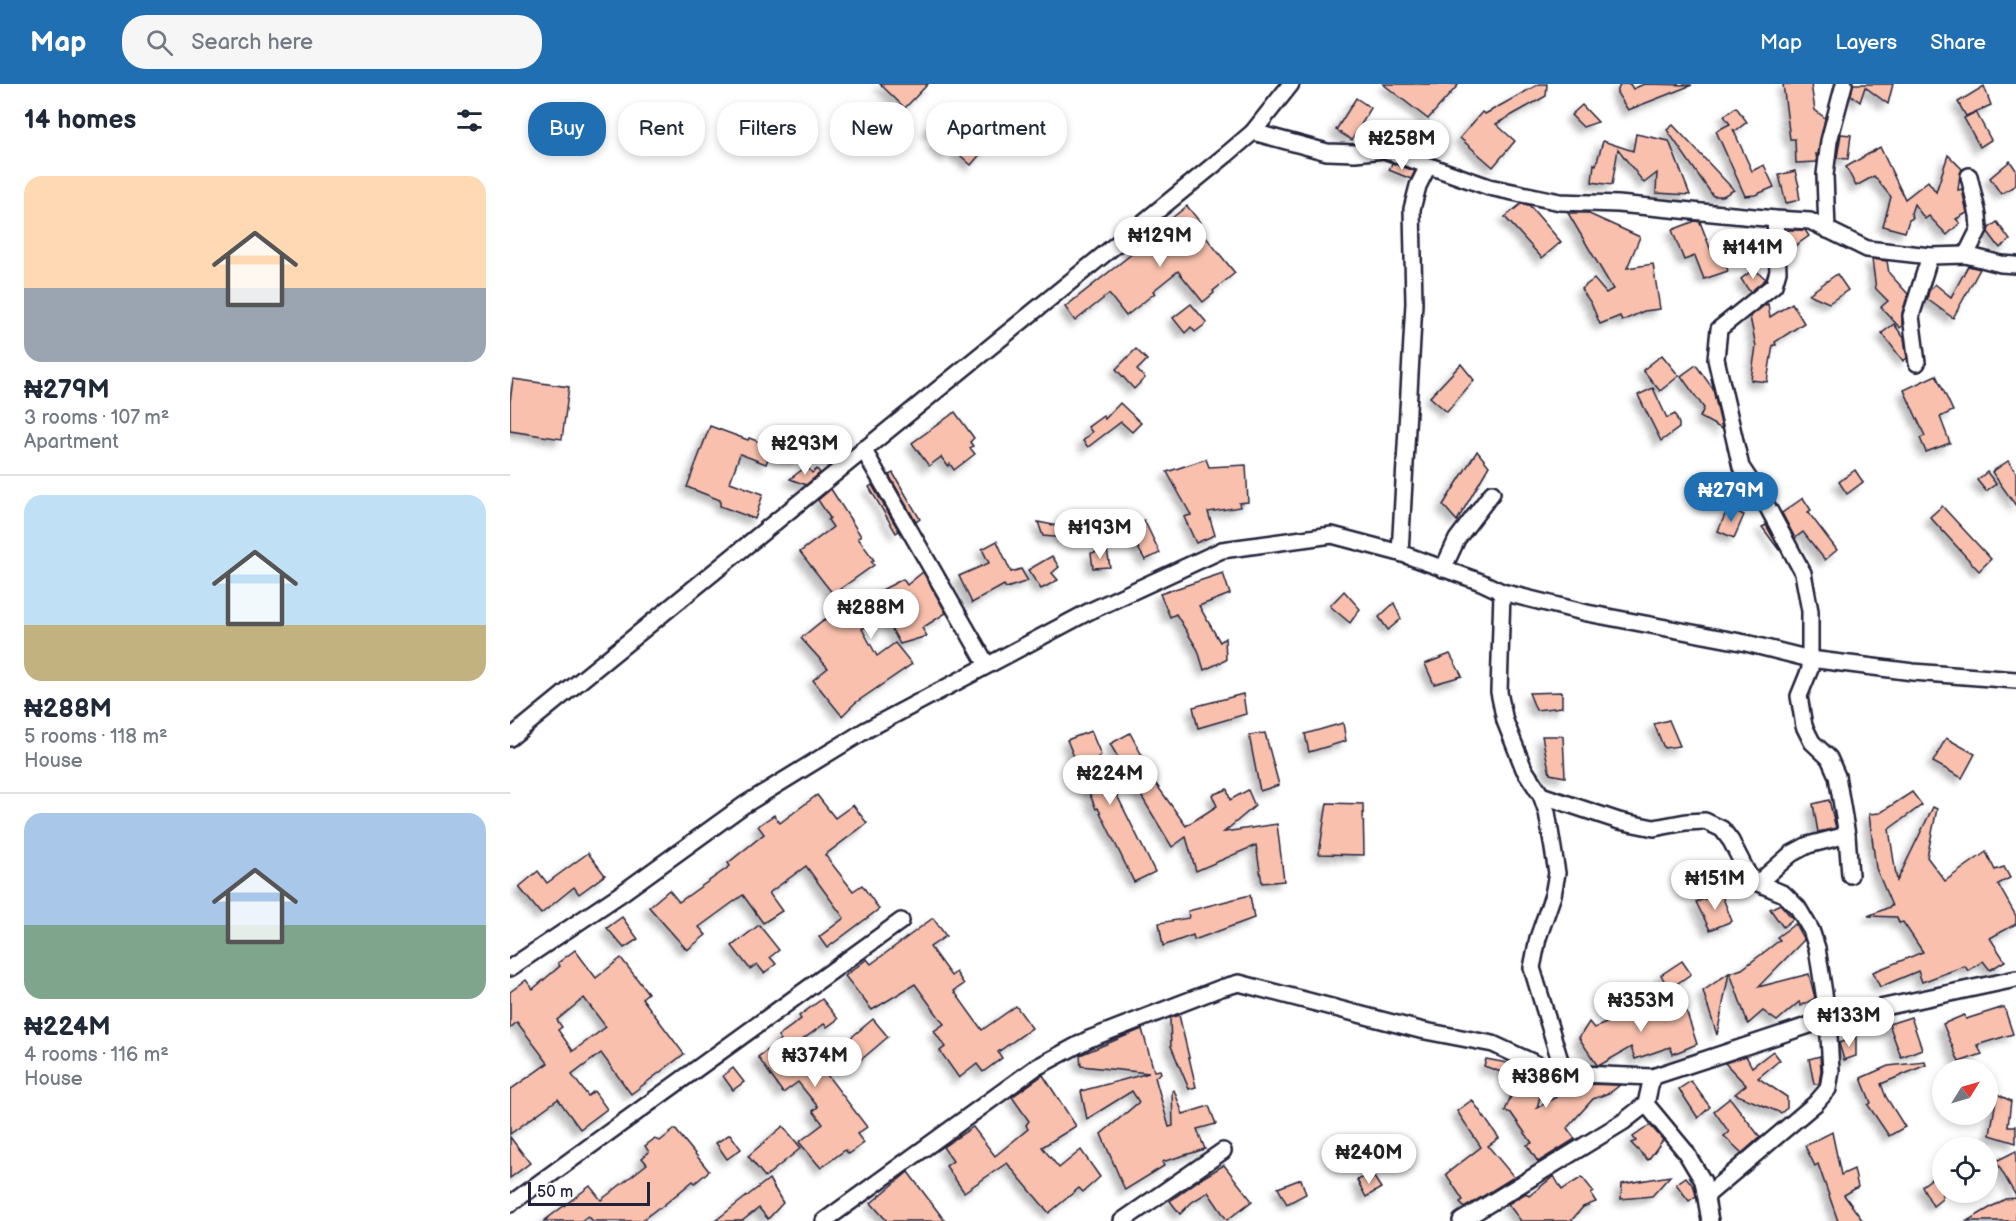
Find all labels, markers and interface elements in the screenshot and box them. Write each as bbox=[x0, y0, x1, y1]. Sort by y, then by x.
search box bbox=[122, 15, 542, 69]
text: Map bbox=[30, 26, 86, 59]
icon: search bbox=[143, 26, 176, 59]
text: Search here bbox=[191, 29, 313, 56]
text: Map bbox=[1760, 30, 1802, 55]
text: Layers bbox=[1835, 30, 1897, 55]
text: Share bbox=[1930, 30, 1986, 55]
chip: Buy bbox=[528, 102, 606, 156]
chip: Rent bbox=[618, 102, 705, 156]
chip: Filters bbox=[717, 102, 818, 156]
chip: New bbox=[830, 102, 914, 156]
chip: Apartment bbox=[926, 102, 1067, 156]
icon: filters bbox=[453, 104, 486, 137]
text: 14 homes bbox=[24, 105, 136, 136]
pin: ₦258M bbox=[1360, 120, 1444, 171]
text: ₦258M bbox=[1368, 127, 1436, 151]
icon: home bbox=[201, 215, 309, 323]
pin: ₦129M bbox=[1118, 217, 1202, 268]
text: ₦129M bbox=[1128, 224, 1192, 248]
pin: ₦141M bbox=[1711, 229, 1795, 280]
text: ₦141M bbox=[1723, 236, 1783, 260]
text: ₦279M bbox=[24, 375, 110, 406]
text: 3 rooms · 107 m² bbox=[24, 406, 169, 430]
pin: ₦293M bbox=[763, 425, 847, 476]
text: Apartment bbox=[24, 430, 119, 454]
text: ₦293M bbox=[771, 432, 839, 456]
pin: ₦279M bbox=[1689, 472, 1773, 523]
text: ₦279M bbox=[1698, 479, 1764, 503]
pin: ₦193M bbox=[1058, 509, 1142, 560]
text: ₦193M bbox=[1068, 516, 1132, 540]
icon: home bbox=[201, 534, 309, 642]
pin: ₦288M bbox=[829, 589, 913, 640]
text: ₦288M bbox=[837, 596, 905, 620]
text: ₦288M bbox=[24, 694, 112, 725]
text: 5 rooms · 118 m² bbox=[24, 725, 168, 749]
text: House bbox=[24, 749, 83, 773]
pin: ₦224M bbox=[1068, 755, 1152, 806]
text: ₦224M bbox=[1077, 762, 1143, 786]
icon: home bbox=[201, 852, 309, 960]
pin: ₦151M bbox=[1673, 860, 1757, 911]
text: ₦151M bbox=[1685, 867, 1745, 891]
pin: ₦353M bbox=[1599, 982, 1683, 1033]
text: ₦353M bbox=[1608, 989, 1674, 1013]
pin: ₦133M bbox=[1807, 997, 1891, 1048]
text: ₦133M bbox=[1817, 1004, 1881, 1028]
text: ₦224M bbox=[24, 1012, 111, 1043]
pin: ₦374M bbox=[773, 1037, 857, 1088]
text: 4 rooms · 116 m² bbox=[24, 1043, 169, 1067]
text: ₦374M bbox=[782, 1044, 848, 1068]
pin: ₦386M bbox=[1504, 1058, 1588, 1109]
north arrow bbox=[1932, 1059, 1998, 1125]
map controls bbox=[1932, 1059, 1998, 1203]
text: ₦386M bbox=[1512, 1065, 1580, 1089]
text: House bbox=[24, 1067, 83, 1091]
pin: ₦240M bbox=[1327, 1134, 1411, 1185]
button: locate bbox=[1932, 1137, 1998, 1203]
text: ₦240M bbox=[1335, 1141, 1403, 1165]
scale bar bbox=[528, 1179, 650, 1206]
text: 50 m bbox=[537, 1183, 573, 1202]

